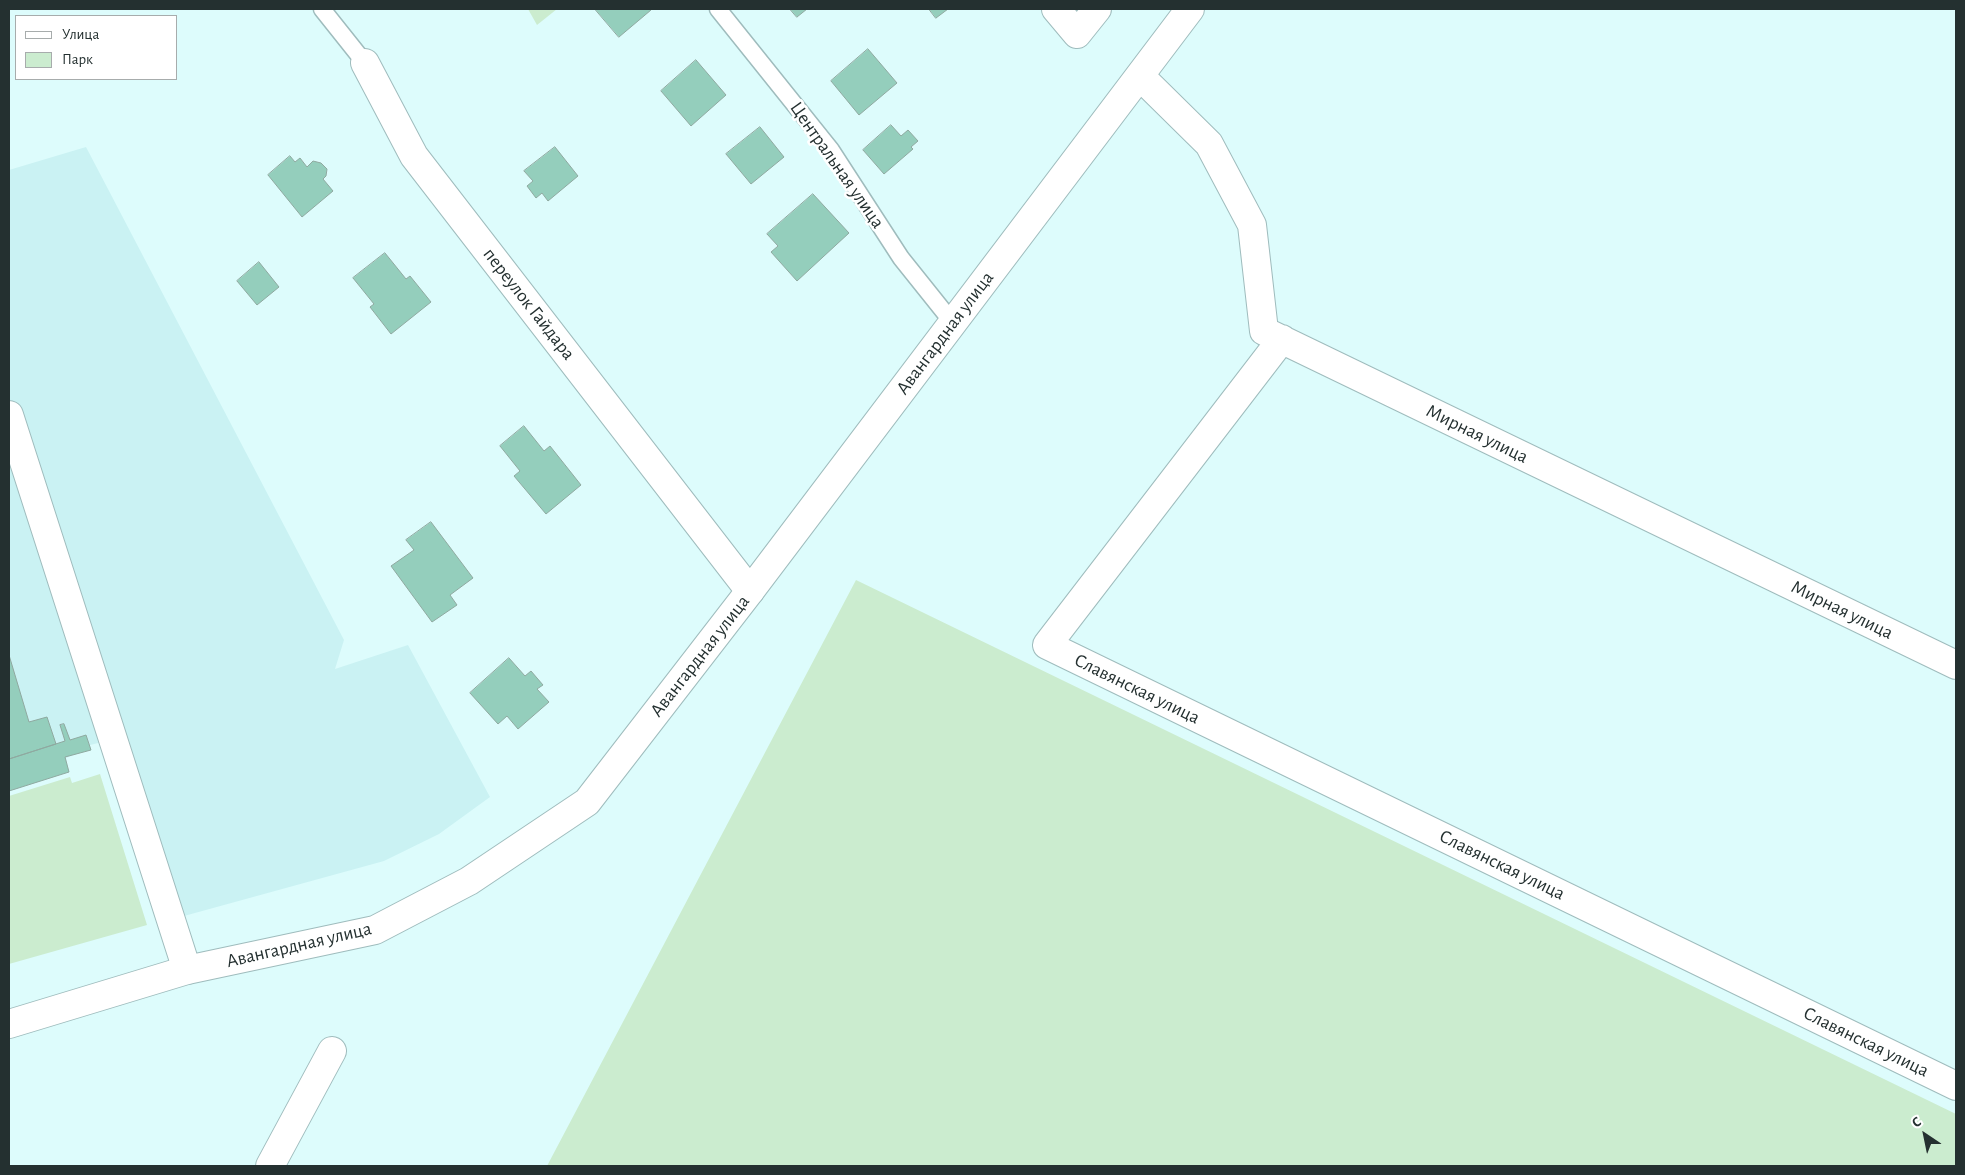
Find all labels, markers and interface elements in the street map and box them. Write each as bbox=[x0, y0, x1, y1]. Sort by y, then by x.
legend bbox=[15, 15, 178, 80]
text: Улица bbox=[62, 27, 99, 42]
text: Парк bbox=[62, 52, 93, 67]
street label: Центральная улица bbox=[785, 97, 889, 233]
street label: переулок Гайдара bbox=[478, 243, 580, 365]
street label: Авангардная улица bbox=[891, 267, 999, 399]
street label: Мирная улица bbox=[1422, 399, 1532, 469]
street label: Мирная улица bbox=[1787, 575, 1897, 645]
street label: Авангардная улица bbox=[645, 591, 755, 721]
street label: Славянская улица bbox=[1070, 649, 1204, 729]
street label: Славянская улица bbox=[1435, 825, 1569, 905]
street label: Авангардная улица bbox=[224, 917, 374, 973]
street label: Славянская улица bbox=[1799, 1002, 1933, 1082]
north arrow bbox=[1900, 1110, 1950, 1160]
text: С bbox=[1909, 1115, 1924, 1131]

